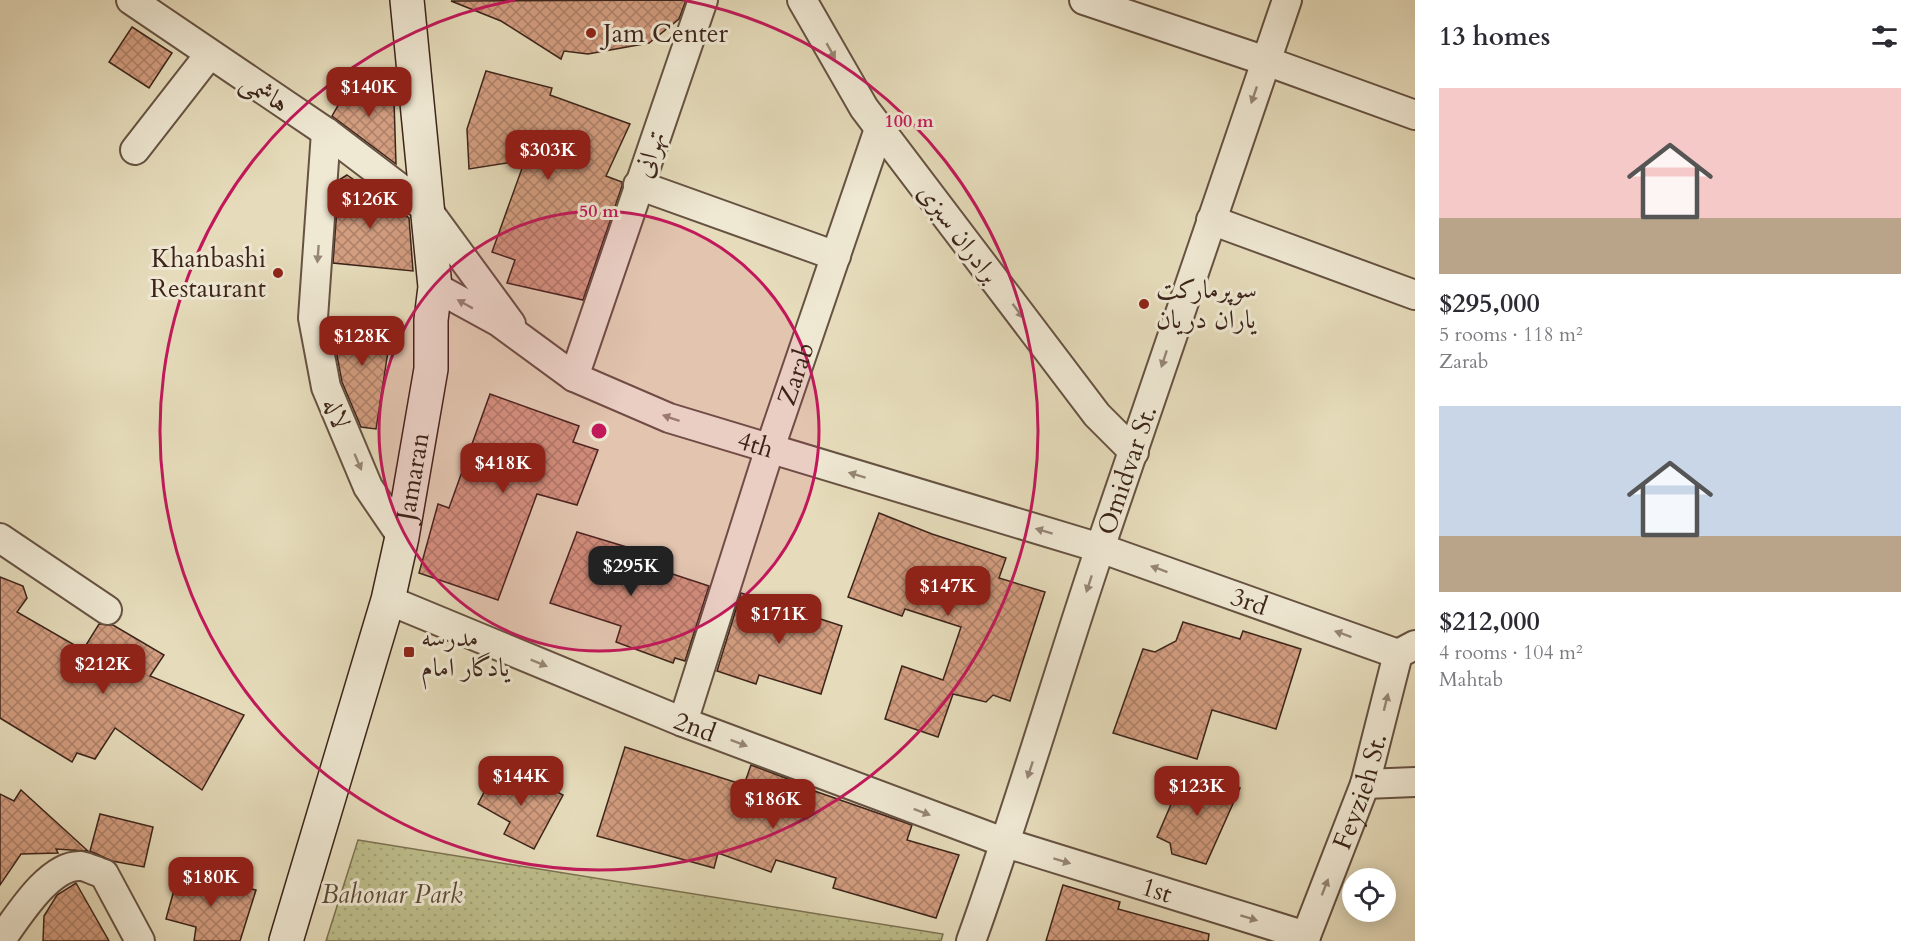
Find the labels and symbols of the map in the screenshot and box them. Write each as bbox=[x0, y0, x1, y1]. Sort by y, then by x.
place label: Jam Center bbox=[599, 16, 728, 51]
marker: Jam Center bbox=[584, 26, 598, 40]
one-way arrow bbox=[826, 43, 837, 59]
street label: هاشمی bbox=[234, 64, 296, 121]
pin: $140K bbox=[327, 67, 411, 118]
one-way arrow bbox=[1249, 86, 1259, 104]
text: 100 m bbox=[884, 109, 934, 134]
street label: تهرانی bbox=[625, 126, 674, 182]
pin: $303K bbox=[506, 130, 590, 181]
street label: برادران سبزی bbox=[910, 176, 1008, 291]
pin: $126K bbox=[328, 179, 412, 230]
text: 50 m bbox=[579, 199, 619, 224]
place label: Khanbashi Restaurant bbox=[150, 241, 266, 306]
one-way arrow bbox=[313, 244, 323, 263]
marker: Khanbashi Restaurant bbox=[271, 266, 285, 280]
place label: سوپرمارکت یاران دریان bbox=[1156, 272, 1258, 337]
marker: سوپرمارکت یاران دریان bbox=[1137, 297, 1151, 311]
one-way arrow bbox=[456, 299, 473, 309]
one-way arrow bbox=[1012, 304, 1024, 319]
pin: $128K bbox=[320, 316, 404, 367]
street label: Zarab bbox=[769, 338, 823, 410]
one-way arrow bbox=[1159, 350, 1168, 368]
street label: لاله bbox=[314, 392, 359, 434]
street label: Omidvar St. bbox=[1089, 401, 1165, 539]
one-way arrow bbox=[662, 412, 680, 422]
centre of rings bbox=[589, 421, 609, 441]
street label: 4th bbox=[733, 423, 778, 467]
street label: Jamaran bbox=[387, 429, 438, 527]
pin: $418K bbox=[461, 443, 545, 494]
one-way arrow bbox=[353, 453, 363, 471]
one-way arrow bbox=[848, 469, 866, 479]
one-way arrow bbox=[1035, 526, 1053, 535]
pin: $295K bbox=[589, 546, 673, 597]
one-way arrow bbox=[1150, 563, 1168, 573]
pin: $147K bbox=[906, 566, 990, 617]
one-way arrow bbox=[1084, 575, 1093, 593]
street label: 3rd bbox=[1226, 579, 1272, 624]
pin: $171K bbox=[737, 594, 821, 645]
place label: مدرسه یادگار امام bbox=[421, 620, 512, 690]
one-way arrow bbox=[1334, 629, 1352, 639]
pin: $212K bbox=[61, 644, 145, 695]
marker: مدرسه یادگار امام bbox=[402, 645, 416, 659]
one-way arrow bbox=[530, 658, 548, 668]
one-way arrow bbox=[1382, 693, 1392, 711]
street label: 2nd bbox=[669, 703, 721, 751]
street label: Feyzieh St. bbox=[1324, 730, 1395, 854]
one-way arrow bbox=[730, 739, 748, 749]
pin: $144K bbox=[479, 756, 563, 807]
one-way arrow bbox=[1025, 761, 1034, 779]
pin: $123K bbox=[1155, 766, 1239, 817]
pin: $186K bbox=[731, 779, 815, 830]
one-way arrow bbox=[913, 807, 931, 817]
pin: $180K bbox=[169, 857, 253, 908]
one-way arrow bbox=[1053, 857, 1071, 866]
street label: 1st bbox=[1137, 869, 1176, 911]
park label: Bahonar Park bbox=[321, 877, 463, 912]
one-way arrow bbox=[1320, 877, 1330, 895]
one-way arrow bbox=[1240, 914, 1258, 924]

